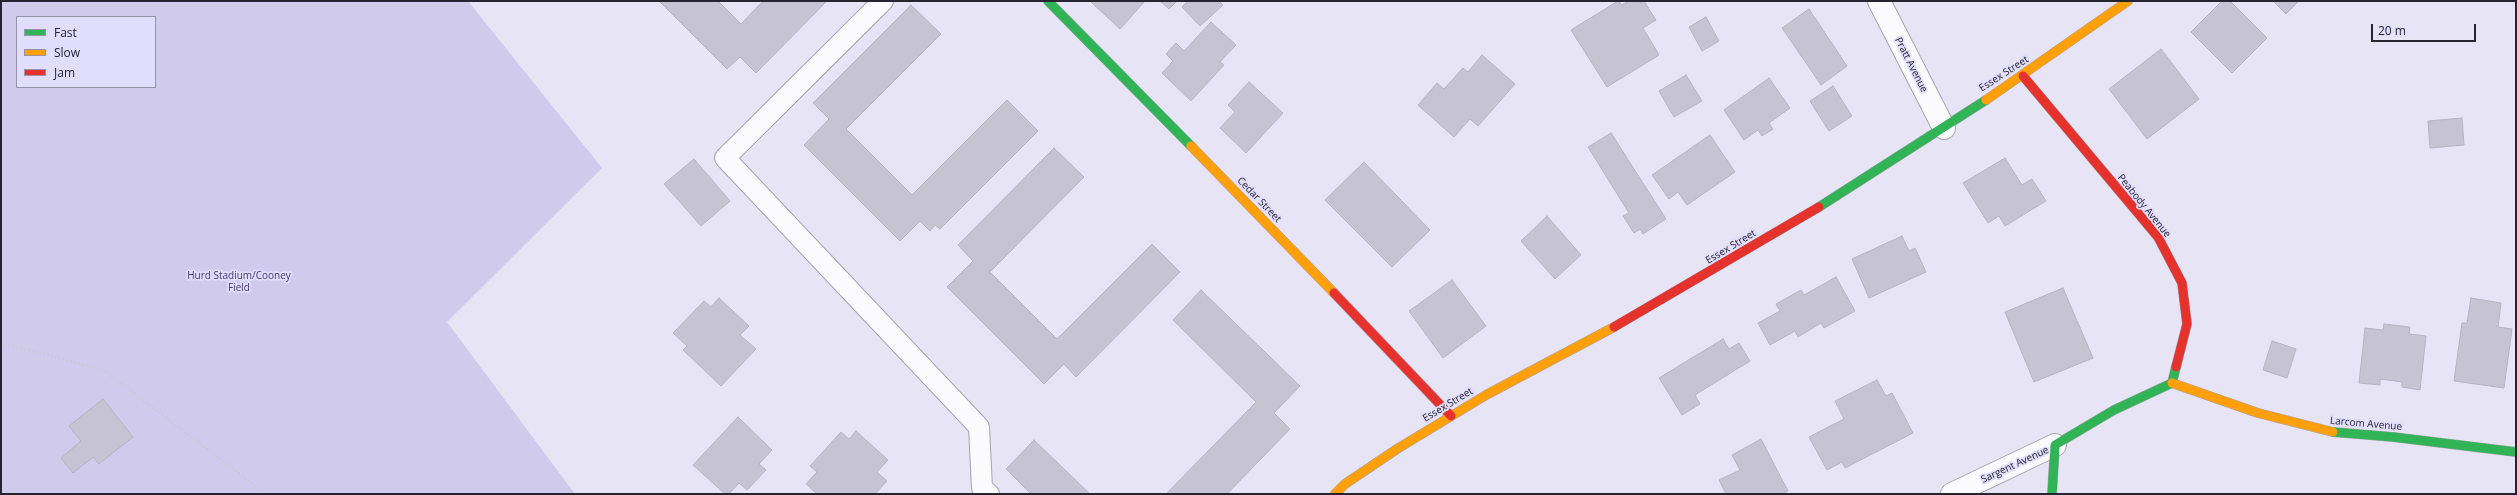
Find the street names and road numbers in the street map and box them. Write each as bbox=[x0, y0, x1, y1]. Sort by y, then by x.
street label: Pratt Avenue bbox=[1892, 35, 1930, 95]
street label: Essex Street bbox=[1977, 54, 2031, 94]
street label: Peabody Avenue bbox=[2115, 172, 2173, 240]
street label: Cedar Street bbox=[1234, 175, 1284, 225]
street label: Essex Street bbox=[1704, 227, 1758, 267]
street label: Essex Street bbox=[1421, 385, 1475, 425]
street label: Larcom Avenue bbox=[2329, 415, 2403, 433]
street label: Sargent Avenue bbox=[1979, 444, 2051, 486]

